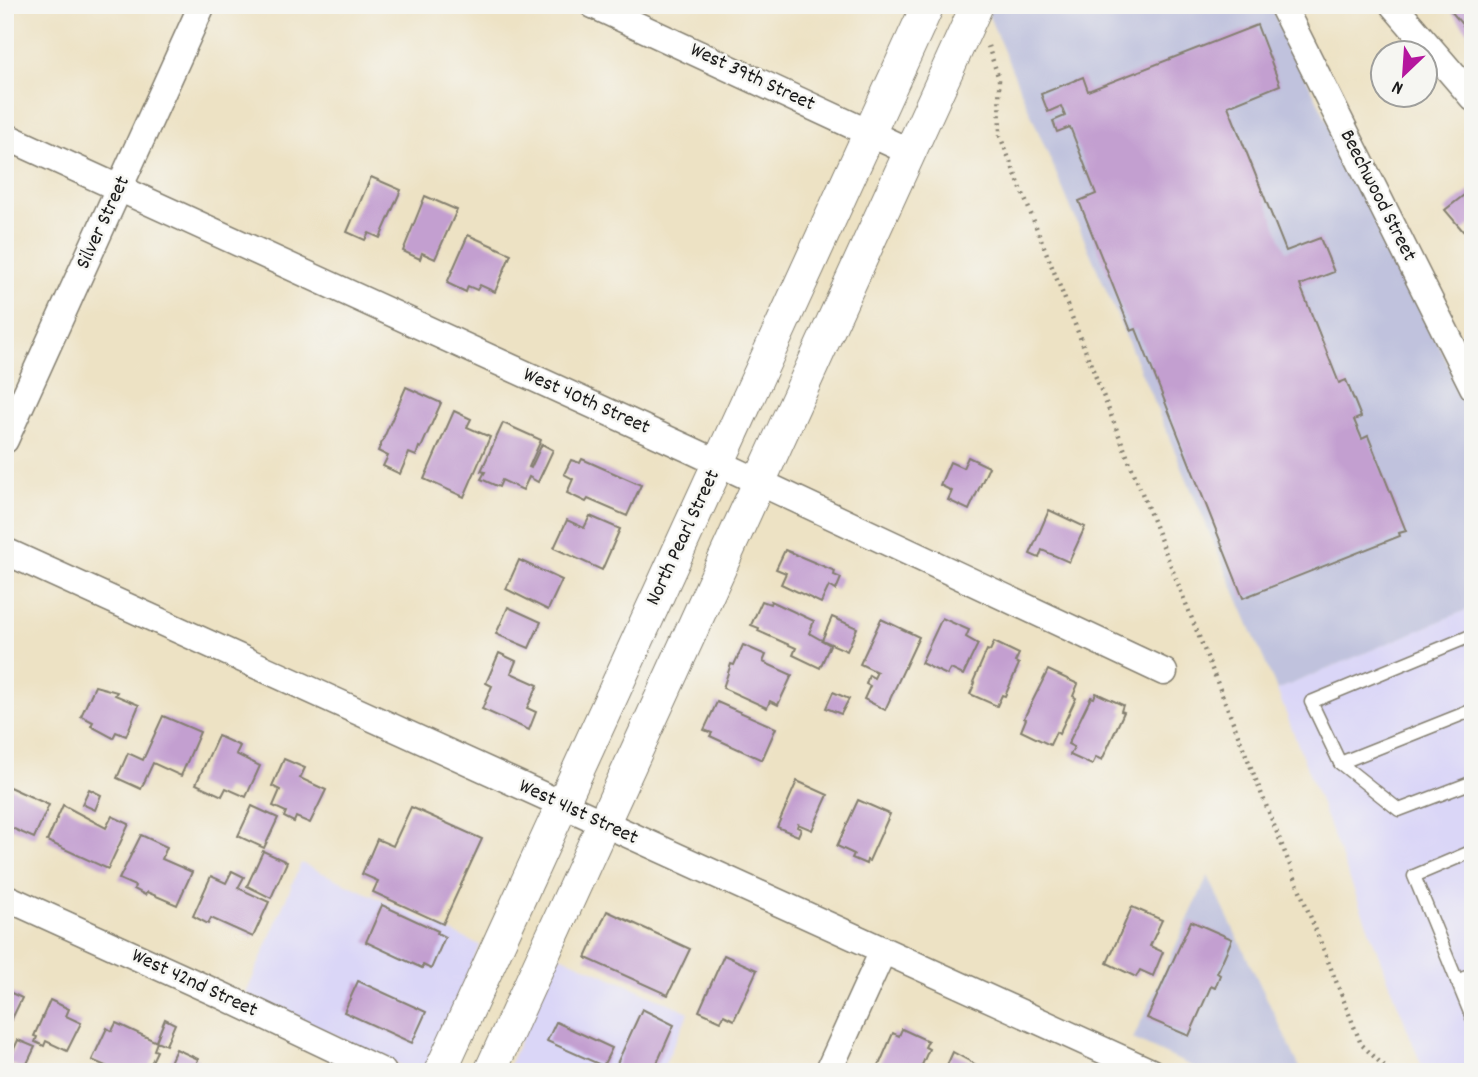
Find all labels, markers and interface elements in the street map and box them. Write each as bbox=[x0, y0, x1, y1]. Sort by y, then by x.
street label: West 39th Street bbox=[685, 36, 820, 120]
north arrow bbox=[1370, 38, 1440, 108]
text: N bbox=[1388, 72, 1408, 100]
street label: Beechwood Street bbox=[1331, 125, 1423, 267]
street label: Silver Street bbox=[69, 171, 139, 275]
street label: West 40th Street bbox=[518, 361, 654, 443]
street label: North Pearl Street bbox=[639, 465, 729, 611]
street label: West 41st Street bbox=[513, 772, 643, 854]
street label: West 42nd Street bbox=[126, 942, 262, 1026]

